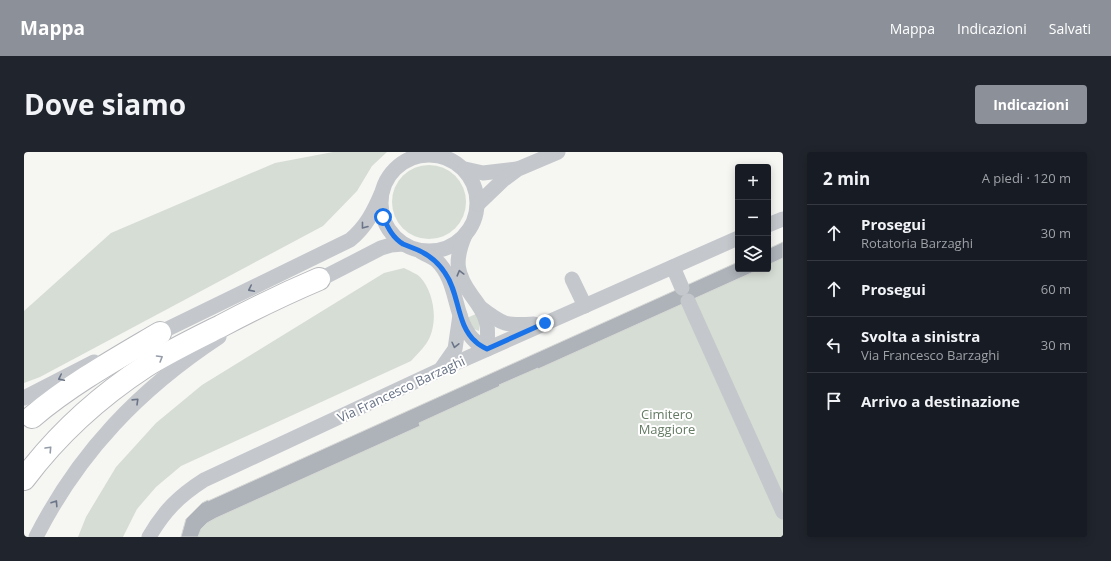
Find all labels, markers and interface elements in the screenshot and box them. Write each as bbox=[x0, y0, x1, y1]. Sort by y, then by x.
text: Mappa bbox=[20, 15, 85, 41]
text: Mappa bbox=[890, 19, 935, 38]
text: Indicazioni bbox=[957, 19, 1027, 38]
text: Salvati bbox=[1049, 19, 1091, 38]
text: Dove siamo bbox=[24, 85, 186, 123]
button: Indicazioni bbox=[975, 85, 1087, 124]
map controls bbox=[735, 164, 771, 272]
button: + bbox=[735, 164, 771, 200]
text: 2 min bbox=[823, 167, 870, 190]
text: A piedi · 120 m bbox=[982, 169, 1071, 187]
button: − bbox=[735, 200, 771, 236]
route start bbox=[374, 208, 392, 226]
text: Prosegui bbox=[861, 214, 926, 234]
one-way arrow bbox=[362, 222, 369, 229]
icon: ahead bbox=[823, 222, 845, 244]
text: 30 m bbox=[1041, 224, 1071, 242]
text: Rotatoria Barzaghi bbox=[861, 234, 973, 252]
button: layers bbox=[735, 236, 771, 272]
one-way arrow bbox=[456, 270, 465, 277]
icon: ahead bbox=[823, 278, 845, 300]
text: Prosegui bbox=[861, 279, 926, 299]
text: 60 m bbox=[1041, 280, 1071, 298]
one-way arrow bbox=[248, 284, 255, 292]
route end bbox=[536, 314, 554, 332]
text: Svolta a sinistra bbox=[861, 326, 980, 346]
icon: left bbox=[823, 334, 845, 356]
text: 30 m bbox=[1041, 336, 1071, 354]
one-way arrow bbox=[451, 341, 459, 348]
text: Via Francesco Barzaghi bbox=[861, 346, 1000, 364]
street label: Via Francesco Barzaghi bbox=[334, 352, 468, 426]
one-way arrow bbox=[156, 355, 163, 362]
one-way arrow bbox=[58, 373, 66, 381]
icon: arrive bbox=[823, 390, 845, 412]
text: Arrivo a destinazione bbox=[861, 391, 1020, 411]
one-way arrow bbox=[131, 399, 139, 406]
park label: Cimitero Maggiore bbox=[639, 405, 695, 438]
one-way arrow bbox=[44, 446, 52, 454]
one-way arrow bbox=[50, 500, 58, 507]

